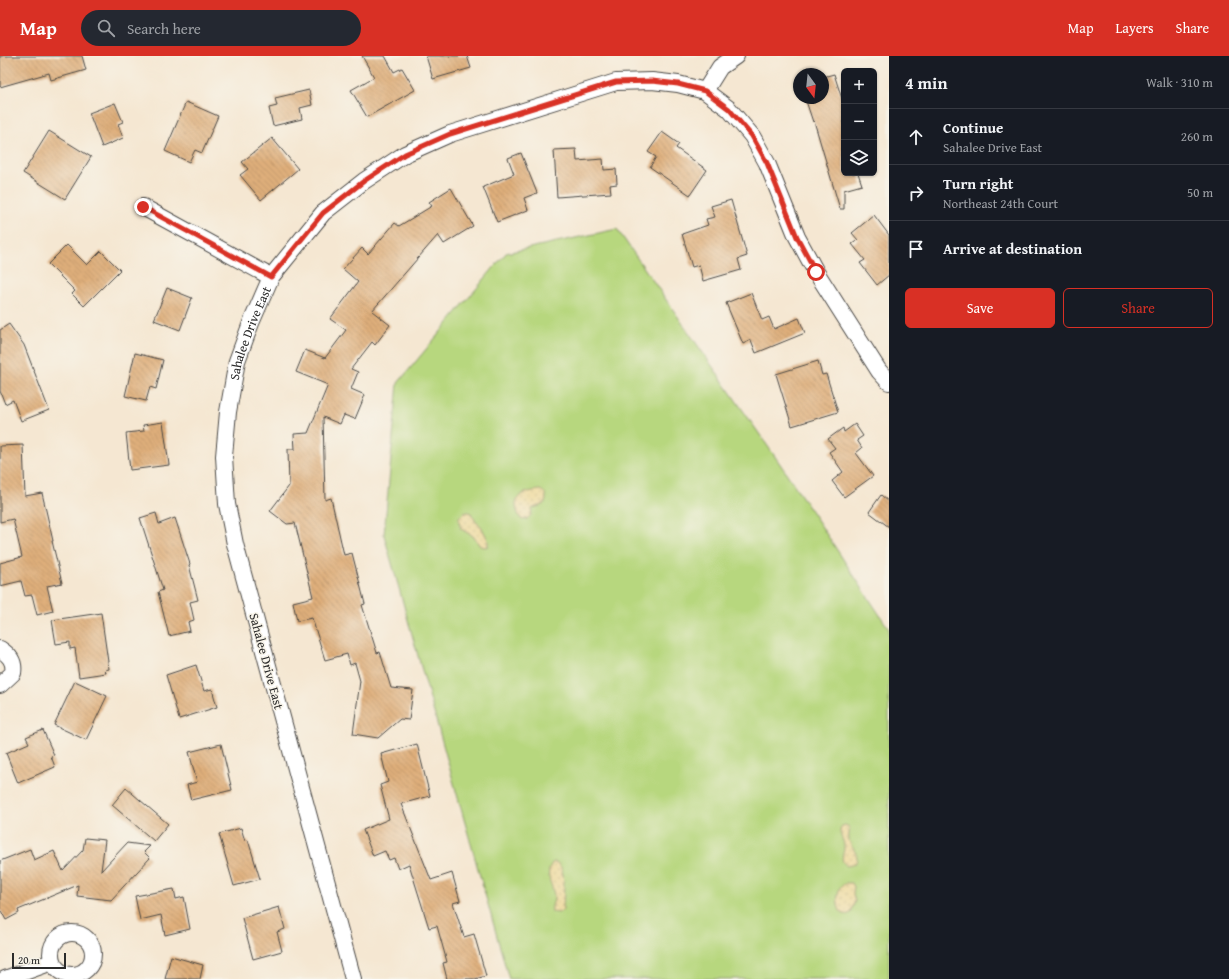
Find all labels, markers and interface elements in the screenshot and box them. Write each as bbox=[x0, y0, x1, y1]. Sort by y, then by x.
search box bbox=[81, 10, 361, 46]
text: Map bbox=[20, 14, 57, 42]
icon: search bbox=[95, 17, 117, 39]
text: Search here bbox=[127, 18, 201, 39]
text: Map bbox=[1068, 18, 1094, 38]
text: Layers bbox=[1116, 18, 1154, 38]
text: Share bbox=[1176, 18, 1209, 38]
north arrow bbox=[793, 68, 829, 104]
map controls bbox=[841, 68, 877, 176]
button: + bbox=[841, 68, 877, 104]
text: 4 min bbox=[905, 70, 947, 95]
text: Walk · 310 m bbox=[1146, 73, 1213, 92]
button: − bbox=[841, 104, 877, 140]
text: Continue bbox=[943, 117, 1004, 138]
icon: ahead bbox=[905, 126, 927, 148]
text: 260 m bbox=[1181, 127, 1213, 146]
text: Sahalee Drive East bbox=[943, 138, 1042, 157]
button: layers bbox=[841, 140, 877, 176]
text: Turn right bbox=[943, 173, 1014, 194]
icon: right bbox=[905, 182, 927, 204]
text: 50 m bbox=[1187, 183, 1213, 202]
text: Northeast 24th Court bbox=[943, 194, 1058, 213]
route end bbox=[134, 198, 152, 216]
icon: arrive bbox=[905, 238, 927, 260]
text: Arrive at destination bbox=[943, 238, 1082, 259]
route start bbox=[807, 263, 825, 281]
street label: Sahalee Drive East bbox=[225, 283, 276, 382]
button: Save bbox=[905, 288, 1055, 328]
button: Share bbox=[1063, 288, 1213, 328]
street label: Sahalee Drive East bbox=[245, 611, 289, 712]
scale bar bbox=[12, 951, 66, 970]
text: 20 m bbox=[18, 952, 40, 968]

